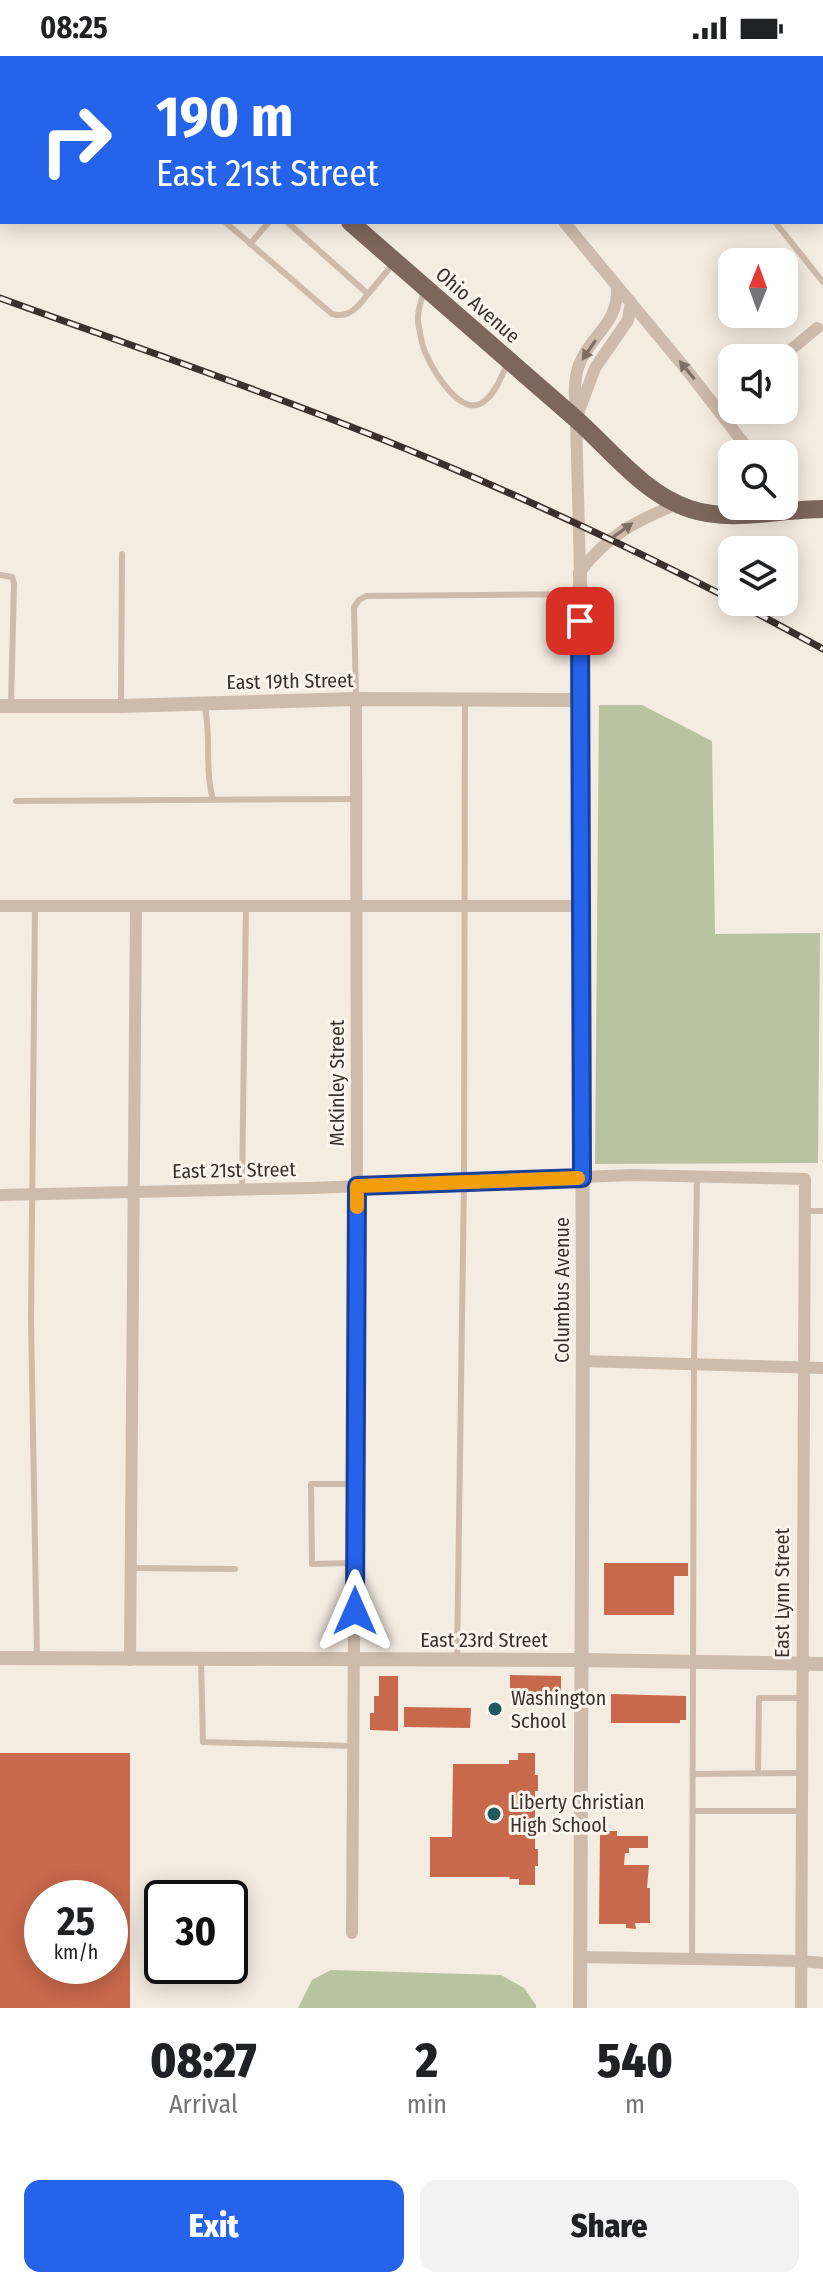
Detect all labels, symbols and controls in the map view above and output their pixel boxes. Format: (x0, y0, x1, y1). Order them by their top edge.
text: 08:25 (40, 10, 108, 46)
text: 190 m (156, 84, 294, 151)
icon: right (24, 88, 128, 192)
text: East 21st Street (156, 152, 379, 196)
north arrow (718, 248, 798, 328)
map controls (718, 248, 798, 616)
street label: Ohio Avenue (431, 262, 525, 348)
one-way arrow (582, 339, 597, 361)
button: sound (718, 344, 798, 424)
one-way arrow (679, 361, 696, 381)
button: search (718, 440, 798, 520)
one-way arrow (612, 522, 634, 538)
button: layers (718, 536, 798, 616)
pin (546, 587, 614, 655)
icon: arrive (558, 599, 602, 643)
street label: East 19th Street (226, 668, 354, 694)
street label: McKinley Street (325, 1019, 349, 1146)
street label: East 21st Street (172, 1157, 297, 1183)
street label: Columbus Avenue (550, 1217, 574, 1363)
street label: East Lynn Street (770, 1528, 794, 1658)
position arrow (313, 1569, 397, 1653)
street label: East 23rd Street (420, 1628, 548, 1652)
place label: Washington School (511, 1686, 606, 1733)
marker: Washington School (486, 1700, 504, 1718)
place label: Liberty Christian High School (510, 1790, 644, 1837)
marker: Liberty Christian High School (485, 1805, 503, 1823)
speed limit sign: 30 (144, 1880, 248, 1984)
text: 25 (57, 1898, 95, 1946)
text: km/h (54, 1940, 98, 1964)
text: 08:27 (150, 2032, 257, 2090)
text: 2 (416, 2032, 438, 2090)
text: 540 (597, 2032, 673, 2090)
text: Arrival (169, 2089, 238, 2120)
text: min (407, 2089, 447, 2120)
text: m (625, 2089, 645, 2120)
button: Exit (24, 2180, 404, 2272)
button: Share (420, 2180, 799, 2272)

